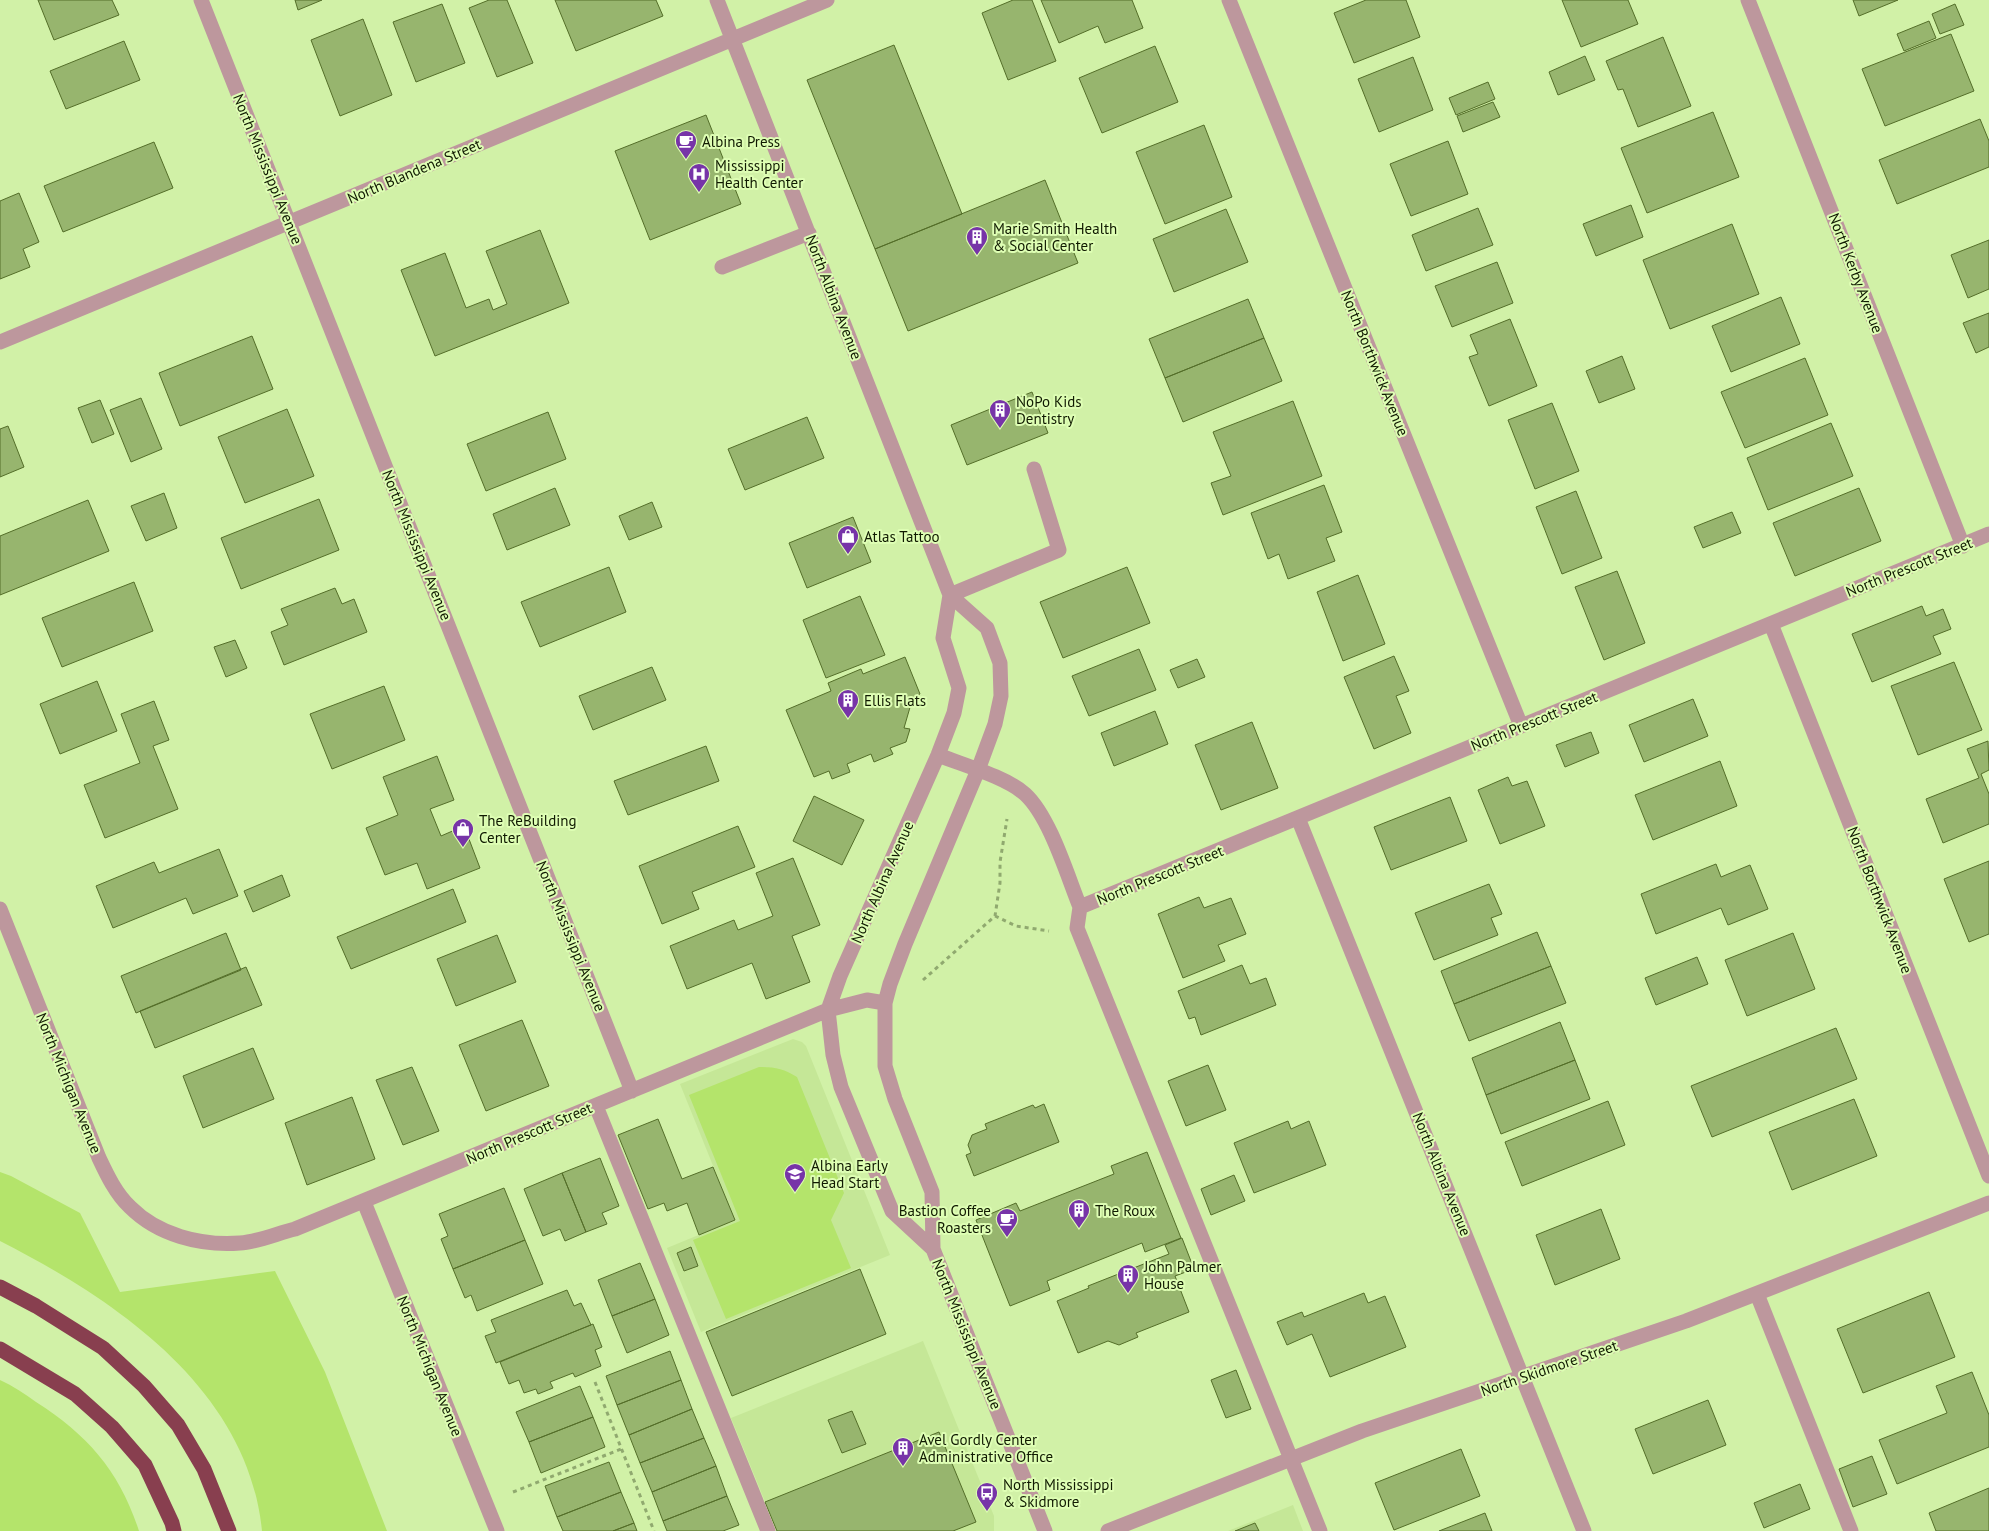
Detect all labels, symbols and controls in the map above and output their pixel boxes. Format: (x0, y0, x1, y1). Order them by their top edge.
street label: North Mississippi Avenue (229, 91, 307, 247)
cafe icon: Albina Press (674, 129, 698, 160)
place label: Albina Press (702, 132, 780, 151)
street label: North Blandena Street (344, 134, 484, 208)
place label: Mississippi Health Center (715, 156, 803, 192)
hospital icon: Mississippi Health Center (687, 162, 711, 193)
street label: North Kerby Avenue (1824, 210, 1888, 336)
place label: Marie Smith Health & Social Center (993, 219, 1117, 255)
building icon: Marie Smith Health & Social Center (965, 225, 989, 256)
street label: North Albina Avenue (802, 232, 866, 362)
street label: North Borthwick Avenue (1337, 287, 1413, 439)
place label: NoPo Kids Dentistry (1016, 392, 1082, 428)
building icon: NoPo Kids Dentistry (988, 398, 1012, 429)
street label: North Mississippi Avenue (378, 467, 456, 623)
shop icon: Atlas Tattoo (836, 524, 860, 555)
place label: Atlas Tattoo (864, 527, 940, 546)
street label: North Prescott Street (1843, 533, 1975, 601)
street label: North Prescott Street (1468, 687, 1600, 755)
building icon: Ellis Flats (836, 688, 860, 719)
place label: Ellis Flats (864, 691, 926, 710)
place label: The ReBuilding Center (479, 811, 577, 847)
shop icon: The ReBuilding Center (451, 817, 475, 848)
street label: North Albina Avenue (847, 818, 917, 946)
street label: North Borthwick Avenue (1843, 824, 1917, 976)
street label: North Prescott Street (1094, 841, 1226, 909)
street label: North Mississippi Avenue (532, 858, 610, 1014)
street label: North Michigan Avenue (32, 1010, 106, 1156)
street label: North Prescott Street (463, 1098, 595, 1168)
street label: North Albina Avenue (1409, 1109, 1475, 1239)
place label: Albina Early Head Start (811, 1156, 888, 1192)
school or university icon: Albina Early Head Start (783, 1162, 807, 1193)
building icon: The Roux (1067, 1198, 1091, 1229)
place label: Bastion Coffee Roasters (899, 1201, 991, 1237)
place label: The Roux (1095, 1201, 1155, 1220)
cafe icon: Bastion Coffee Roasters (995, 1207, 1019, 1238)
street label: North Mississippi Avenue (928, 1256, 1006, 1412)
place label: John Palmer House (1143, 1257, 1221, 1293)
building icon: John Palmer House (1116, 1263, 1140, 1294)
street label: North Michigan Avenue (393, 1293, 467, 1439)
street label: North Skidmore Street (1478, 1336, 1620, 1400)
place label: Avel Gordly Center Administrative Office (919, 1430, 1053, 1466)
building icon: Avel Gordly Center Administrative Office (891, 1436, 915, 1467)
place label: North Mississippi & Skidmore (1003, 1475, 1113, 1511)
bus stop icon: North Mississippi & Skidmore (975, 1481, 999, 1512)

